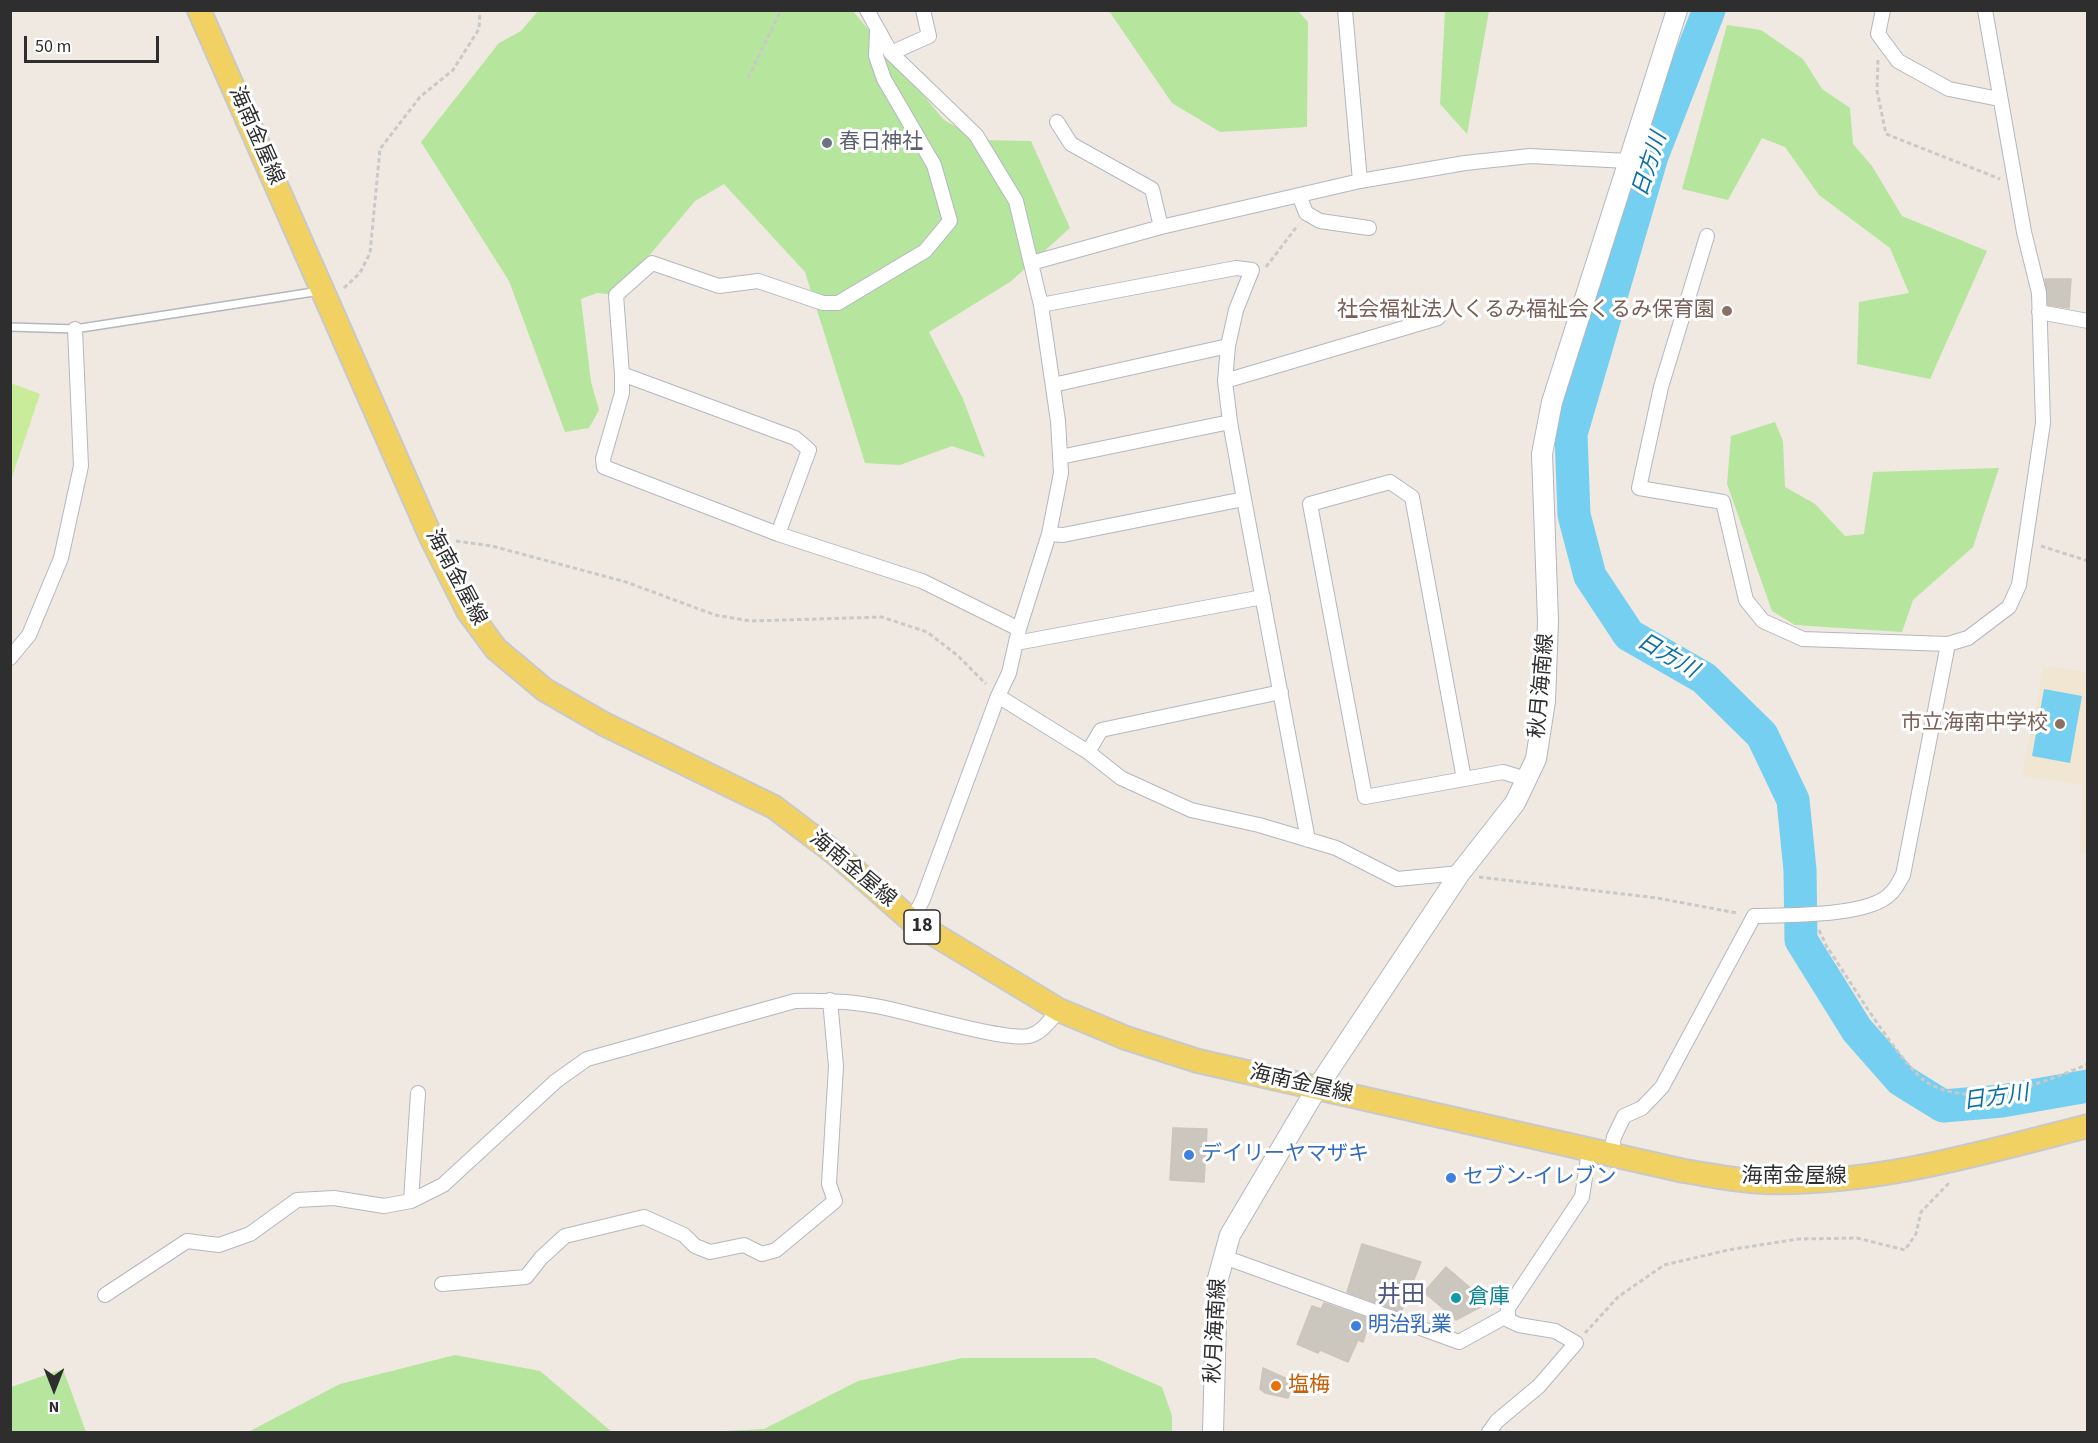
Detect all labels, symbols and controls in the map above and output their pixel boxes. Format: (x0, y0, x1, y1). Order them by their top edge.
scale bar (27, 24, 162, 62)
text: 50 m (35, 34, 71, 59)
street label: 海南金屋線 (222, 83, 288, 189)
place label: 春日神社 (839, 130, 923, 156)
water label: 日方川 (1628, 130, 1674, 200)
marker: 春日神社 (820, 136, 834, 150)
place label: 社会福祉法人くるみ福祉会くるみ保育園 (1337, 298, 1715, 324)
marker: 社会福祉法人くるみ福祉会くるみ保育園 (1720, 304, 1734, 318)
street label: 海南金屋線 (419, 526, 491, 630)
water label: 日方川 (1632, 629, 1702, 685)
street label: 秋月海南線 (1526, 633, 1560, 739)
place label: 市立海南中学校 (1901, 711, 2048, 737)
marker: 市立海南中学校 (2053, 717, 2067, 731)
street label: 海南金屋線 (804, 827, 900, 913)
road number: 18 (904, 910, 940, 944)
street label: 海南金屋線 (1247, 1061, 1355, 1109)
water label: 日方川 (1961, 1081, 2031, 1117)
place label: デイリーヤマザキ (1201, 1142, 1369, 1168)
marker: デイリーヤマザキ (1182, 1148, 1196, 1162)
street label: 海南金屋線 (1742, 1164, 1846, 1190)
place label: セブン-イレブン (1463, 1165, 1617, 1191)
marker: セブン-イレブン (1444, 1171, 1458, 1185)
street label: 秋月海南線 (1202, 1278, 1232, 1384)
district label: 井田 (1377, 1283, 1425, 1311)
place label: 倉庫 (1468, 1285, 1510, 1311)
marker: 倉庫 (1449, 1291, 1463, 1305)
place label: 明治乳業 (1368, 1313, 1452, 1339)
marker: 明治乳業 (1349, 1319, 1363, 1333)
north arrow (24, 1359, 84, 1419)
place label: 塩梅 (1288, 1373, 1330, 1399)
marker: 塩梅 (1269, 1379, 1283, 1393)
text: N (49, 1396, 59, 1418)

